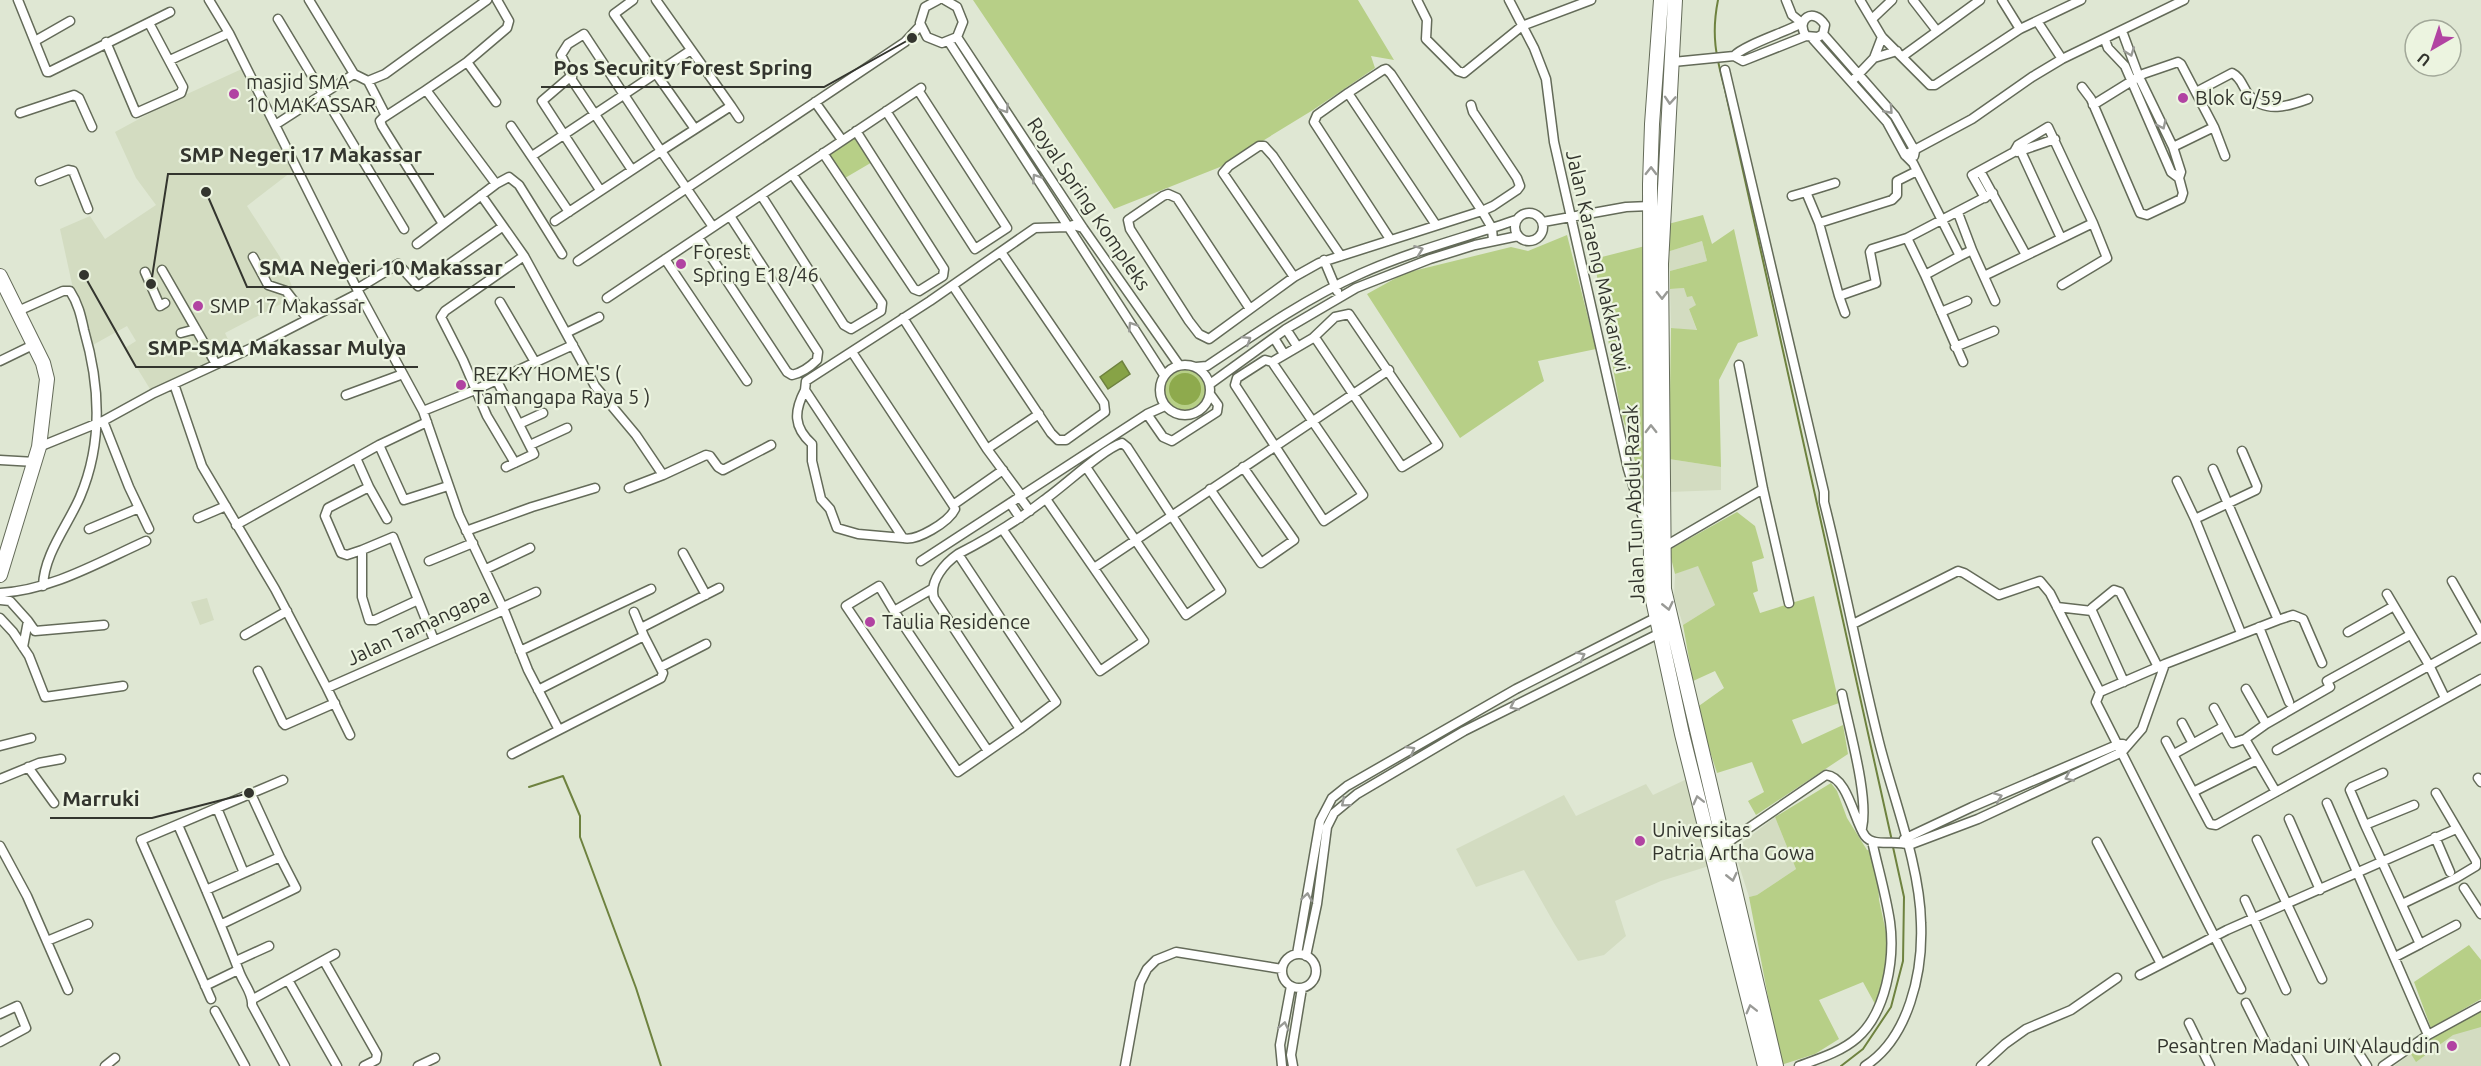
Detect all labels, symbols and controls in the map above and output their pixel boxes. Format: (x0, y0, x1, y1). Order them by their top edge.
north arrow (2403, 18, 2463, 78)
one-way arrow (2123, 46, 2136, 57)
callout: Pos Security Forest Spring (541, 48, 824, 87)
text: U (2414, 49, 2434, 70)
text: Pos Security Forest Spring (553, 55, 813, 79)
place label: masjid SMA 10 MAKASSAR (246, 70, 376, 116)
place label: Blok G/59 (2195, 86, 2283, 109)
marker: masjid SMA 10 MAKASSAR (227, 87, 241, 101)
marker: Blok G/59 (2176, 91, 2190, 105)
one-way arrow (1664, 96, 1677, 105)
one-way arrow (998, 103, 1010, 113)
one-way arrow (1882, 103, 1893, 113)
street label: Royal Spring Kompleks (1023, 113, 1156, 295)
one-way arrow (2155, 118, 2167, 129)
callout: SMP Negeri 17 Makassar (168, 135, 434, 174)
text: SMP Negeri 17 Makassar (180, 142, 422, 166)
street label: Jalan Karaeng Makkarawi (1562, 148, 1635, 374)
one-way arrow (1644, 167, 1657, 176)
one-way arrow (1032, 174, 1043, 185)
place label: Forest Spring E18/46 (693, 240, 819, 286)
one-way arrow (1413, 245, 1424, 257)
callout: SMA Negeri 10 Makassar (247, 248, 515, 287)
text: SMA Negeri 10 Makassar (259, 255, 503, 279)
marker: Forest Spring E18/46 (674, 257, 688, 271)
one-way arrow (1655, 291, 1668, 300)
place label: SMP 17 Makassar (210, 294, 365, 317)
marker: SMP 17 Makassar (191, 299, 205, 313)
one-way arrow (1128, 322, 1140, 332)
callout: SMP-SMA Makassar Mulya (136, 328, 418, 367)
text: SMP-SMA Makassar Mulya (148, 335, 406, 359)
one-way arrow (1241, 335, 1251, 347)
place label: REZKY HOME'S ( Tamangapa Raya 5 ) (473, 362, 650, 408)
marker: REZKY HOME'S ( Tamangapa Raya 5 ) (454, 378, 468, 392)
street label: Jalan Tun Abdul Razak (1619, 404, 1648, 604)
one-way arrow (1645, 425, 1657, 434)
street label: Jalan Tamangapa (343, 583, 493, 670)
one-way arrow (1661, 601, 1674, 611)
place label: Taulia Residence (882, 610, 1030, 633)
marker: Taulia Residence (863, 615, 877, 629)
one-way arrow (1575, 651, 1586, 663)
one-way arrow (1509, 698, 1520, 710)
one-way arrow (1405, 746, 1415, 758)
one-way arrow (2065, 770, 2076, 782)
callout: Marruki (50, 779, 152, 818)
text: Marruki (62, 786, 140, 810)
one-way arrow (1992, 791, 2003, 804)
one-way arrow (1693, 795, 1706, 805)
one-way arrow (1341, 796, 1352, 807)
place label: Universitas Patria Artha Gowa (1652, 818, 1815, 864)
marker: Universitas Patria Artha Gowa (1633, 834, 1647, 848)
one-way arrow (1725, 872, 1738, 882)
one-way arrow (1300, 892, 1313, 902)
one-way arrow (1745, 1004, 1758, 1014)
one-way arrow (1277, 1022, 1290, 1032)
place label: Pesantren Madani UIN Alauddin (2157, 1034, 2440, 1057)
marker: Pesantren Madani UIN Alauddin (2445, 1039, 2459, 1053)

